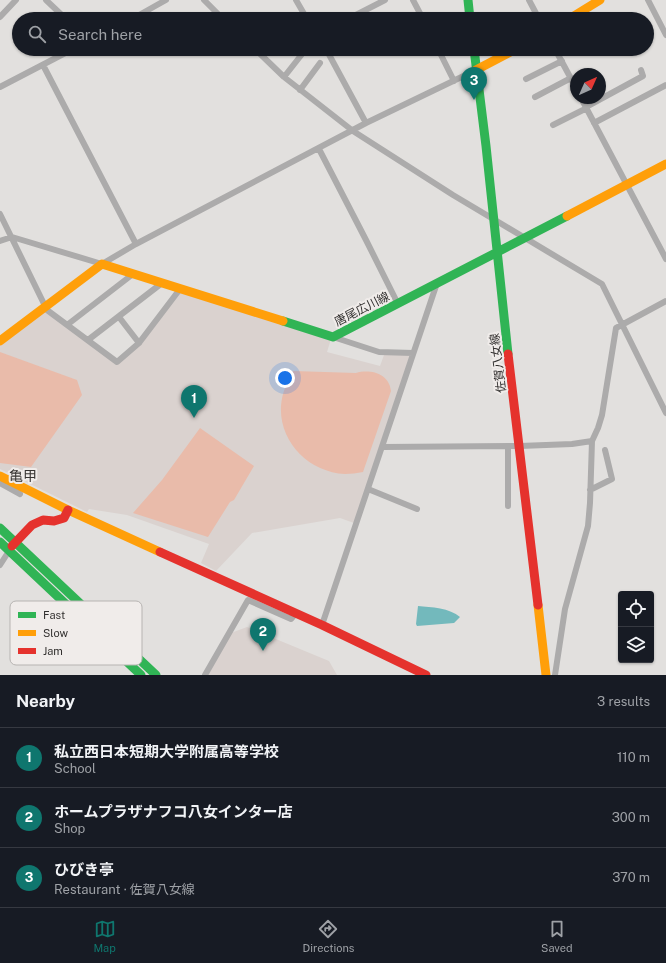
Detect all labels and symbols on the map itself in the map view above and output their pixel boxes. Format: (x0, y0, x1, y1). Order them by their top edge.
pin: 3 (461, 67, 487, 100)
north arrow (570, 68, 606, 104)
street label: 唐尾広川線 (332, 289, 392, 329)
street label: 佐賀八女線 (487, 332, 509, 394)
your location (275, 368, 295, 388)
pin: 1 (181, 385, 207, 418)
district label: 亀甲 (9, 468, 37, 484)
legend (10, 601, 142, 665)
text: Fast (43, 609, 65, 621)
pin: 2 (250, 618, 276, 651)
text: Slow (43, 627, 69, 639)
text: Jam (43, 645, 63, 657)

